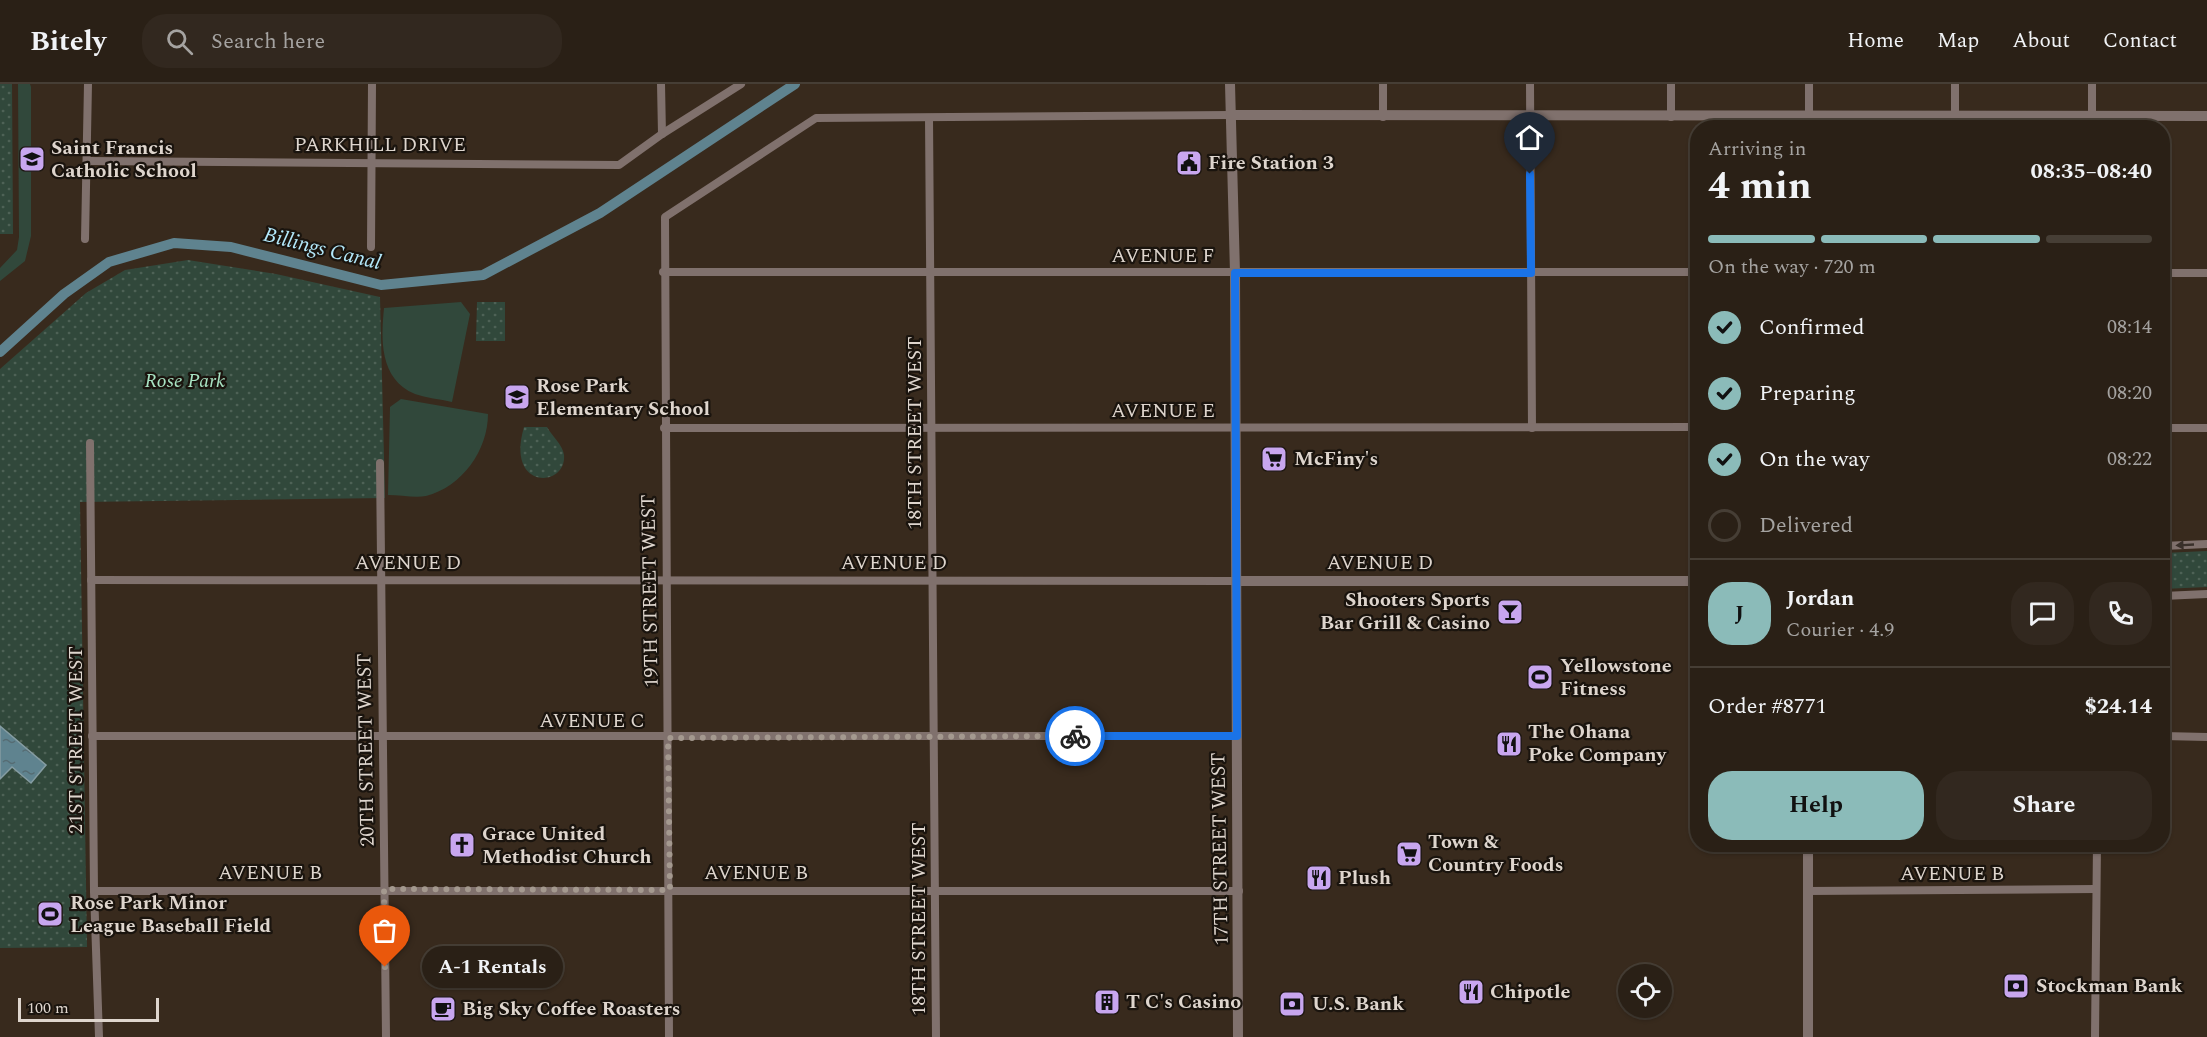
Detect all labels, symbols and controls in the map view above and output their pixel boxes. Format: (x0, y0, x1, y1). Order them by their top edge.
search box (142, 14, 562, 68)
text: Bitely (30, 20, 106, 63)
icon: search (163, 25, 196, 58)
text: Search here (211, 25, 325, 58)
text: Home (1847, 25, 1904, 57)
text: Map (1937, 25, 1979, 57)
text: About (2012, 25, 2070, 57)
text: Contact (2103, 25, 2177, 57)
pin (1504, 112, 1555, 174)
icon: home (1513, 121, 1546, 154)
street label: PARKHILL DRIVE (294, 130, 466, 160)
place label: Saint Francis Catholic School (51, 133, 197, 186)
text: Arriving in (1708, 134, 1806, 164)
school or university icon: Saint Francis Catholic School (17, 144, 47, 174)
public building icon: Fire Station 3 (1174, 148, 1204, 178)
place label: Fire Station 3 (1208, 148, 1334, 178)
text: 08:35–08:40 (2030, 155, 2152, 188)
text: 4 min (1708, 157, 1812, 216)
water label: Billings Canal (260, 219, 385, 279)
street label: AVENUE F (1111, 241, 1215, 271)
text: On the way · 720 m (1708, 252, 1876, 282)
icon: check (1708, 311, 1741, 344)
text: Confirmed (1759, 311, 1865, 344)
text: 08:14 (2107, 312, 2152, 342)
street label: 18TH STREET WEST (900, 336, 930, 530)
park label: Rose Park (145, 366, 226, 396)
place label: Rose Park Elementary School (536, 371, 710, 424)
icon: check (1708, 377, 1741, 410)
text: Preparing (1759, 377, 1856, 410)
text: 08:20 (2107, 378, 2152, 408)
school or university icon: Rose Park Elementary School (502, 382, 532, 412)
street label: AVENUE E (1111, 396, 1215, 426)
icon: check (1708, 443, 1741, 476)
text: On the way (1759, 443, 1870, 476)
supermarket icon: McFiny's (1259, 444, 1289, 474)
place label: McFiny's (1294, 444, 1378, 474)
text: 08:22 (2107, 444, 2152, 474)
street label: 19TH STREET WEST (633, 494, 667, 688)
text: Delivered (1759, 509, 1853, 542)
one-way arrow (2175, 541, 2194, 550)
street label: AVENUE D (355, 548, 461, 578)
street label: AVENUE D (841, 548, 947, 578)
street label: AVENUE D (1327, 548, 1433, 578)
text: Jordan (1786, 582, 1854, 615)
button: chat (2011, 582, 2074, 645)
button: phone (2089, 582, 2152, 645)
place label: Shooters Sports Bar Grill & Casino (1320, 585, 1490, 638)
bar icon: Shooters Sports Bar Grill & Casino (1495, 597, 1525, 627)
text: J (1735, 597, 1744, 630)
text: Courier · 4.9 (1786, 615, 1894, 645)
street label: 21ST STREET WEST (61, 646, 91, 834)
place label: Yellowstone Fitness (1560, 651, 1672, 704)
street label: 20TH STREET WEST (349, 653, 383, 847)
sports icon: Yellowstone Fitness (1525, 662, 1555, 692)
text: Order #8771 (1708, 690, 1827, 723)
text: $24.14 (2084, 690, 2152, 723)
street label: AVENUE C (539, 706, 645, 736)
courier (1045, 706, 1105, 766)
place label: The Ohana Poke Company (1528, 717, 1667, 770)
icon: bike (1059, 720, 1092, 753)
restaurant icon: The Ohana Poke Company (1494, 729, 1524, 759)
street label: 17TH STREET WEST (1203, 752, 1237, 946)
button: Help (1708, 771, 1924, 840)
button: Share (1936, 771, 2152, 840)
place label: Grace United Methodist Church (482, 819, 652, 872)
street label: 18TH STREET WEST (904, 822, 934, 1016)
place label: Town & Country Foods (1428, 827, 1563, 880)
church icon: Grace United Methodist Church (447, 830, 477, 860)
supermarket icon: Town & Country Foods (1394, 839, 1424, 869)
street label: AVENUE B (218, 858, 322, 888)
street label: AVENUE B (704, 858, 808, 888)
street label: AVENUE B (1900, 859, 2004, 889)
restaurant icon: Plush (1304, 863, 1334, 893)
place label: Plush (1338, 863, 1391, 893)
place label: Rose Park Minor League Baseball Field (70, 888, 272, 941)
sports icon: Rose Park Minor League Baseball Field (35, 899, 65, 929)
pin (359, 905, 410, 967)
icon: bag (368, 914, 401, 947)
callout: A-1 Rentals (421, 946, 562, 988)
text: A-1 Rentals (438, 952, 547, 982)
map controls (1618, 964, 1672, 1018)
button: locate (1618, 964, 1672, 1018)
bank icon: Stockman Bank (2001, 971, 2031, 1001)
place label: Stockman Bank (2036, 971, 2183, 1001)
restaurant icon: Chipotle (1456, 977, 1486, 1007)
place label: Chipotle (1490, 977, 1570, 1007)
building icon: T C's Casino (1092, 987, 1122, 1017)
place label: T C's Casino (1126, 987, 1241, 1017)
bank icon: U.S. Bank (1277, 989, 1307, 1019)
place label: U.S. Bank (1312, 989, 1404, 1019)
cafe icon: Big Sky Coffee Roasters (428, 994, 458, 1024)
place label: Big Sky Coffee Roasters (462, 994, 681, 1024)
scale bar (18, 995, 159, 1022)
text: 100 m (27, 996, 69, 1020)

